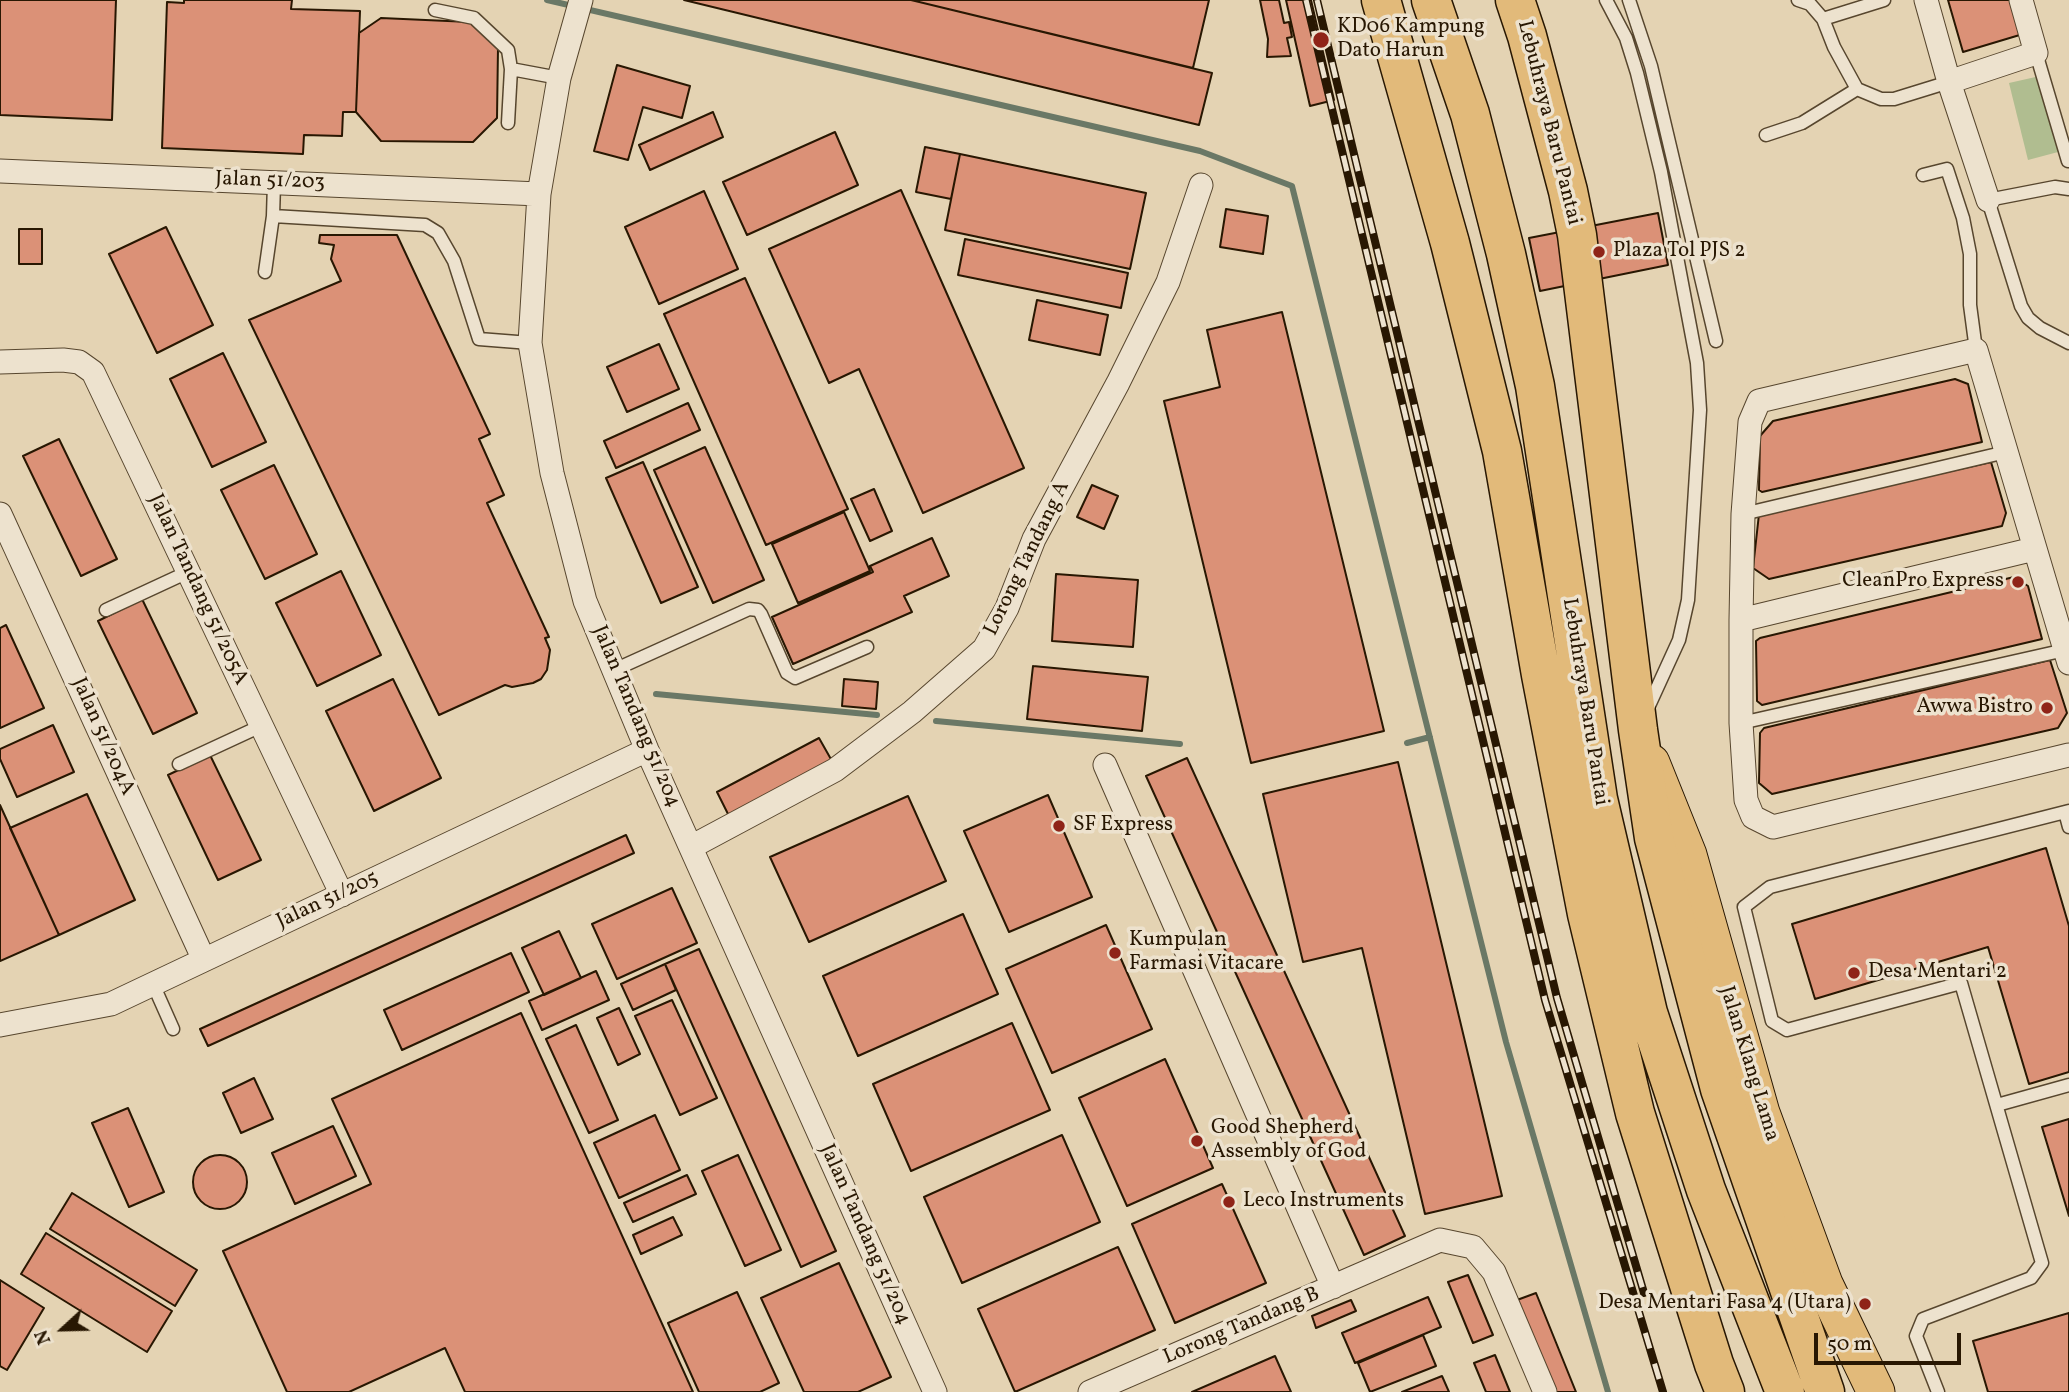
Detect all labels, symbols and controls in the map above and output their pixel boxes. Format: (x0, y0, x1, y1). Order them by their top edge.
place label: KD06 Kampung Dato Harun (1337, 15, 1485, 65)
street label: Lebuhraya Baru Pantai (1510, 18, 1586, 228)
marker: KD06 Kampung Dato Harun (1311, 30, 1331, 50)
street label: Jalan 51/203 (215, 167, 325, 197)
place label: Plaza Tol PJS 2 (1613, 239, 1746, 265)
marker: Plaza Tol PJS 2 (1591, 244, 1607, 260)
street label: Lorong Tandang A (980, 478, 1076, 640)
street label: Jalan Tandang 51/205A (142, 490, 252, 690)
place label: CleanPro Express (1842, 569, 2004, 595)
marker: CleanPro Express (2010, 574, 2026, 590)
street label: Lebuhraya Baru Pantai (1555, 596, 1613, 808)
street label: Jalan Tandang 51/204 (585, 622, 685, 812)
street label: Jalan 51/204A (65, 674, 139, 800)
place label: Awwa Bistro (1917, 695, 2033, 721)
marker: Awwa Bistro (2039, 700, 2055, 716)
place label: SF Express (1073, 813, 1173, 839)
marker: SF Express (1051, 818, 1067, 834)
street label: Jalan 51/205 (273, 866, 383, 936)
place label: Kumpulan Farmasi Vitacare (1129, 928, 1284, 978)
marker: Kumpulan Farmasi Vitacare (1107, 945, 1123, 961)
place label: Desa Mentari 2 (1868, 960, 2007, 986)
marker: Desa Mentari 2 (1846, 965, 1862, 981)
street label: Jalan Klang Lama (1712, 984, 1784, 1144)
place label: Good Shepherd Assembly of God (1211, 1116, 1366, 1166)
marker: Good Shepherd Assembly of God (1189, 1133, 1205, 1149)
street label: Jalan Tandang 51/204 (813, 1141, 915, 1329)
place label: Leco Instruments (1243, 1189, 1404, 1215)
marker: Leco Instruments (1221, 1194, 1237, 1210)
street label: Lorong Tandang B (1160, 1283, 1324, 1371)
place label: Desa Mentari Fasa 4 (Utara) (1598, 1291, 1851, 1317)
north arrow (28, 1294, 98, 1364)
marker: Desa Mentari Fasa 4 (Utara) (1857, 1296, 1873, 1312)
scale bar (1817, 1318, 1964, 1362)
text: N (29, 1326, 58, 1348)
text: 50 m (1827, 1330, 1872, 1359)

